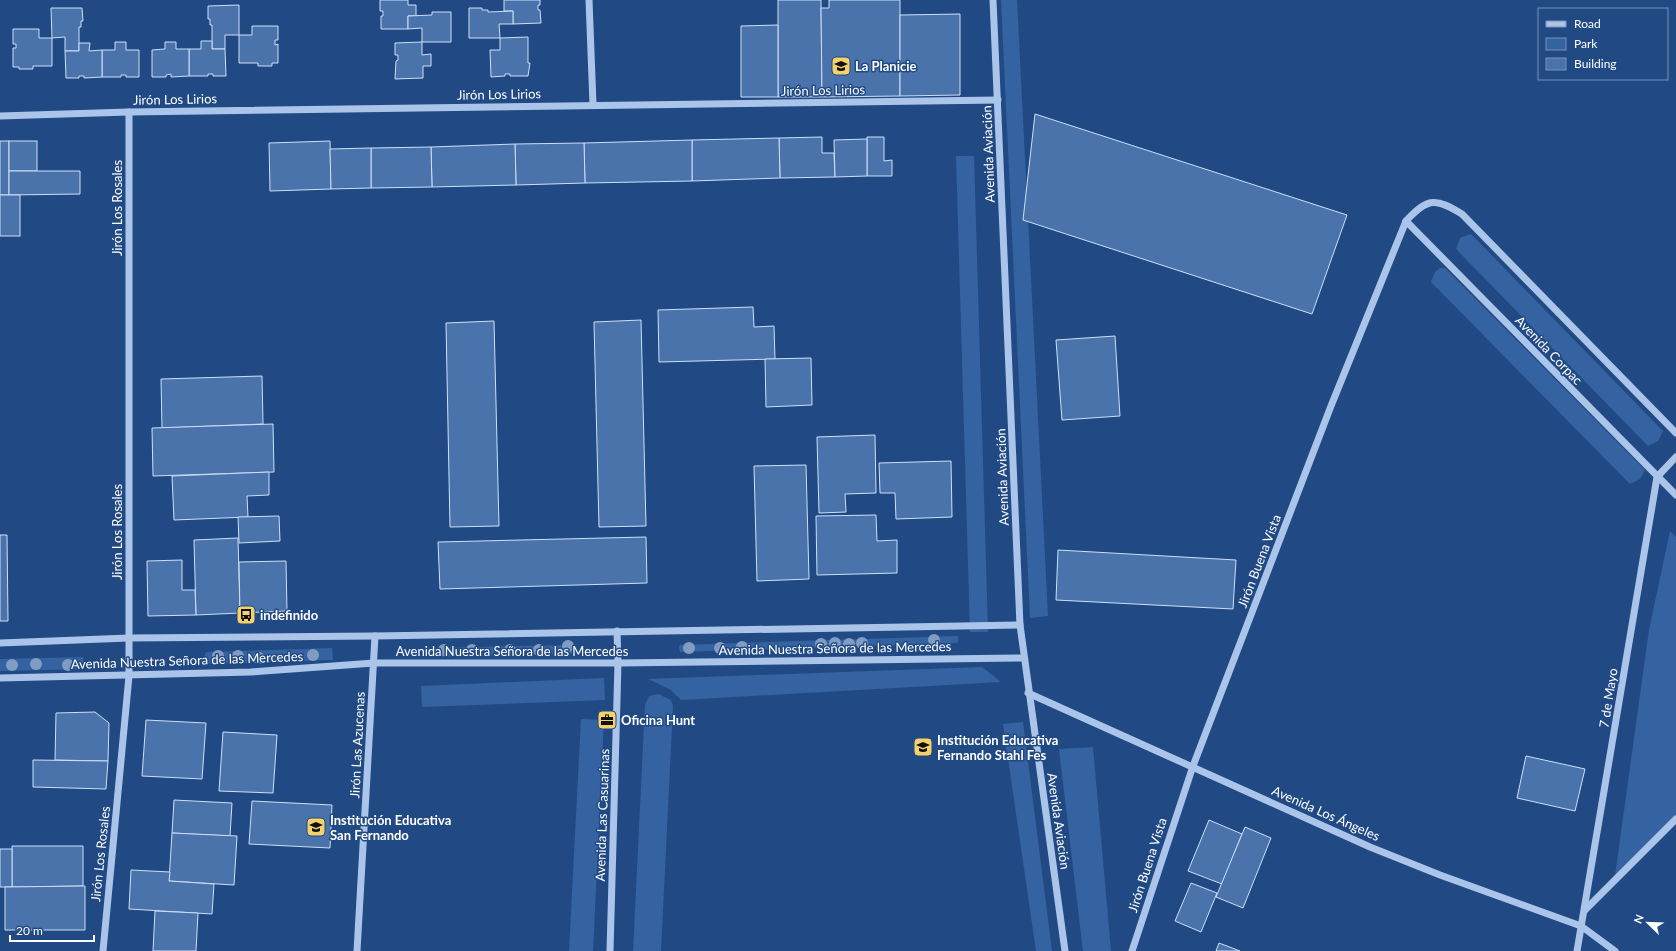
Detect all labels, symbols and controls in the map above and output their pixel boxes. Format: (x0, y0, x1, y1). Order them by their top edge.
legend (1538, 8, 1668, 80)
text: Road (1574, 16, 1601, 31)
text: Park (1574, 36, 1598, 51)
school or university icon: La Planicie (830, 55, 852, 77)
text: Building (1574, 56, 1617, 71)
place label: La Planicie (855, 58, 917, 74)
street label: Jirón Los Lirios (781, 81, 866, 99)
street label: Jirón Los Lirios (457, 85, 542, 103)
street label: Jirón Los Lirios (133, 90, 218, 108)
street label: Avenida Aviación (978, 105, 998, 203)
street label: Jirón Los Rosales (109, 160, 125, 256)
street label: Avenida Corpac (1512, 312, 1586, 388)
street label: Avenida Aviación (992, 428, 1012, 526)
street label: Jirón Los Rosales (109, 484, 125, 580)
street label: Jirón Buena Vista (1234, 512, 1284, 610)
bus stop icon: indefinido (235, 604, 257, 626)
place label: indefinido (260, 607, 319, 623)
street label: Avenida Nuestra Señora de las Mercedes (719, 638, 952, 658)
street label: Avenida Nuestra Señora de las Mercedes (396, 643, 629, 659)
street label: Avenida Nuestra Señora de las Mercedes (71, 648, 304, 672)
street label: 7 de Mayo (1595, 667, 1621, 729)
street label: Jirón Las Azucenas (346, 691, 368, 799)
office icon: Oficina Hunt (596, 709, 618, 731)
place label: Oficina Hunt (621, 712, 695, 728)
place label: Institución Educativa Fernando Stahl Fes (937, 732, 1058, 763)
school or university icon: Institución Educativa Fernando Stahl Fes (912, 736, 934, 758)
street label: Avenida Las Casuarinas (592, 748, 612, 882)
street label: Avenida Aviación (1044, 772, 1074, 870)
street label: Avenida Los Ángeles (1270, 782, 1383, 844)
street label: Jirón Los Rosales (87, 805, 113, 903)
place label: Institución Educativa San Fernando (330, 812, 451, 843)
school or university icon: Institución Educativa San Fernando (305, 816, 327, 838)
street label: Jirón Buena Vista (1124, 816, 1170, 914)
north arrow (1628, 903, 1668, 943)
text: N (1631, 912, 1646, 925)
scale bar (10, 917, 94, 943)
text: 20 m (16, 923, 43, 938)

